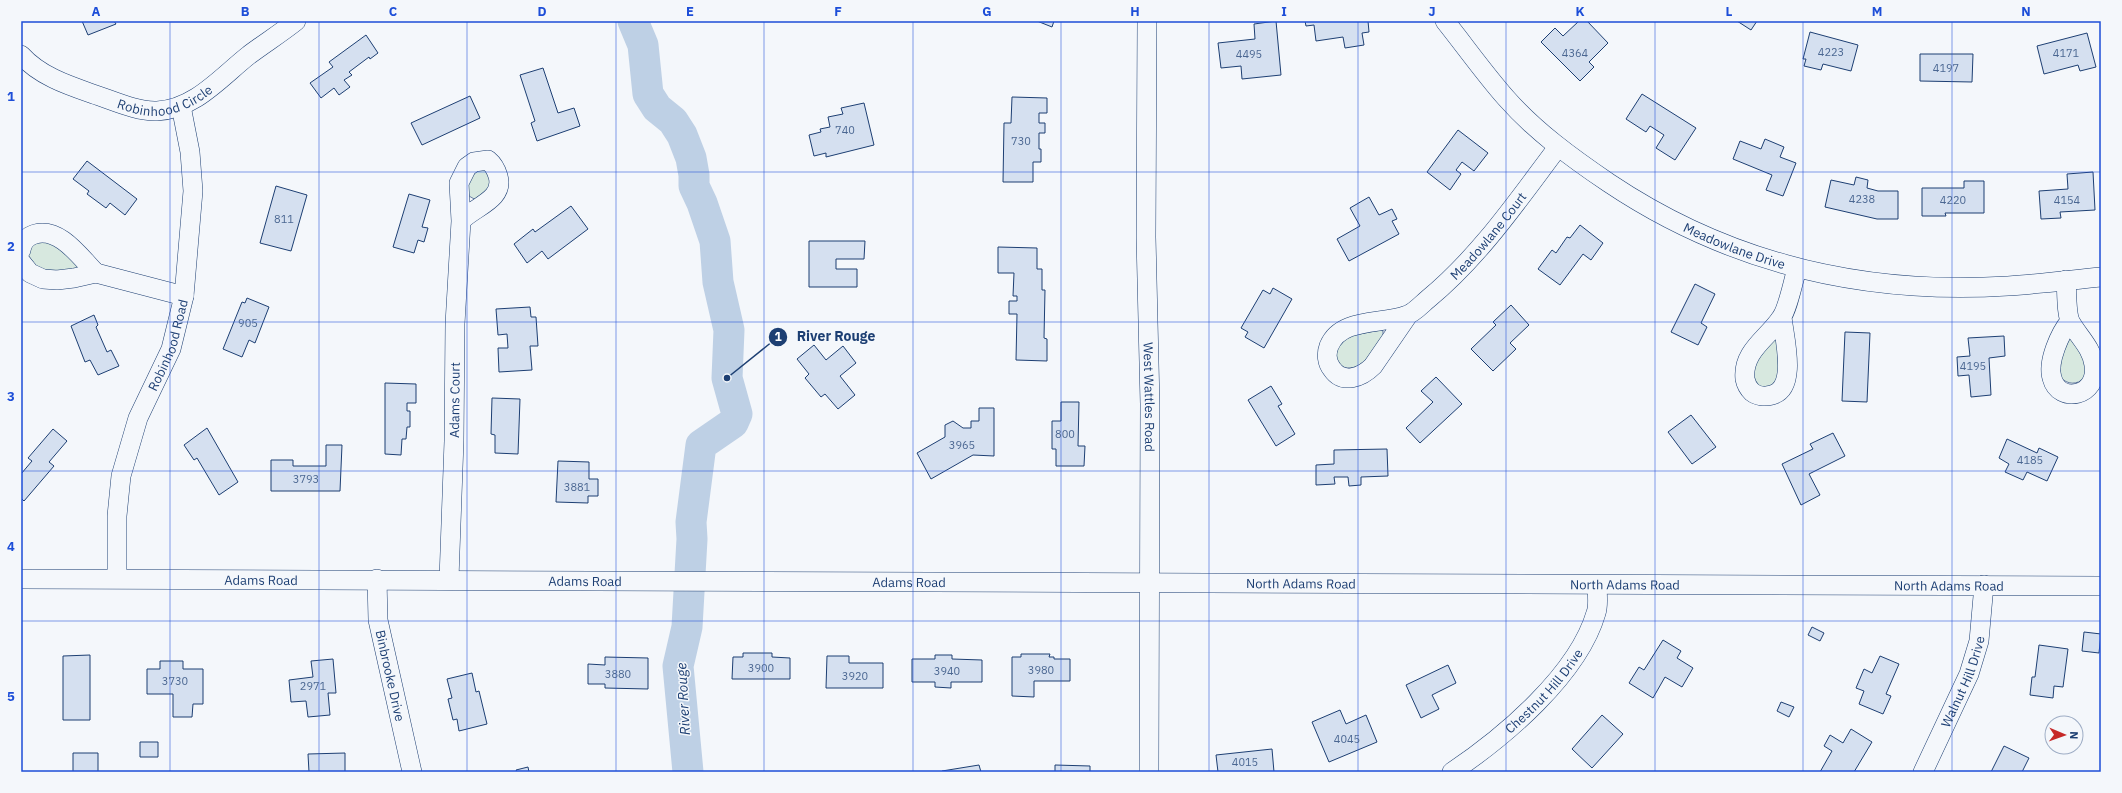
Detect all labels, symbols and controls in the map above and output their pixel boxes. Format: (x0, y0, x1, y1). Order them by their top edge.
text: A (92, 3, 101, 20)
text: B (241, 3, 250, 20)
text: C (389, 3, 398, 20)
text: D (537, 3, 547, 20)
text: E (686, 3, 694, 20)
text: F (834, 3, 842, 20)
text: G (982, 3, 992, 20)
text: H (1130, 3, 1140, 20)
text: I (1281, 3, 1287, 20)
text: J (1428, 3, 1436, 20)
text: K (1575, 3, 1585, 20)
text: L (1726, 3, 1733, 20)
text: M (1872, 3, 1882, 20)
text: N (2021, 3, 2031, 20)
house number: 4223 (1818, 45, 1844, 59)
house number: 4364 (1562, 46, 1589, 60)
house number: 4171 (2053, 46, 2080, 60)
house number: 4495 (1236, 47, 1262, 61)
house number: 4197 (1933, 61, 1959, 75)
street label: Robinhood Circle (115, 81, 216, 120)
text: 1 (7, 88, 15, 105)
house number: 740 (835, 123, 855, 137)
house number: 730 (1011, 134, 1031, 148)
street label: Meadowlane Court (1446, 189, 1530, 283)
house number: 4238 (1849, 192, 1875, 206)
house number: 4220 (1940, 193, 1966, 207)
house number: 4154 (2054, 193, 2081, 207)
house number: 811 (274, 212, 294, 226)
street label: Meadowlane Drive (1681, 219, 1787, 273)
text: 2 (7, 238, 15, 255)
street label: Robinhood Road (144, 298, 191, 393)
house number: 905 (238, 316, 258, 330)
callout: River Rouge (768, 324, 883, 350)
text: River Rouge (797, 327, 875, 345)
text: 1 (774, 329, 782, 344)
street label: West Wattles Road (1140, 342, 1159, 452)
house number: 4195 (1960, 359, 1986, 373)
street label: Adams Court (446, 362, 463, 438)
text: 3 (7, 388, 15, 405)
house number: 800 (1055, 427, 1075, 441)
house number: 3965 (949, 438, 975, 452)
house number: 4185 (2017, 453, 2043, 467)
house number: 3793 (293, 472, 319, 486)
house number: 3881 (564, 480, 591, 494)
text: 4 (7, 538, 15, 555)
street label: Adams Road (224, 571, 298, 588)
street label: Adams Road (548, 572, 622, 590)
street label: Adams Road (872, 573, 946, 591)
street label: North Adams Road (1246, 575, 1356, 592)
street label: North Adams Road (1570, 576, 1680, 593)
street label: North Adams Road (1894, 577, 2004, 594)
street label: Binbrooke Drive (372, 628, 409, 723)
street label: Walnut Hill Drive (1937, 635, 1988, 730)
street label: Chestnut Hill Drive (1501, 645, 1586, 737)
house number: 3900 (748, 661, 774, 675)
water label: River Rouge (672, 662, 694, 736)
house number: 3980 (1028, 663, 1054, 677)
house number: 3940 (934, 664, 960, 678)
house number: 3880 (605, 667, 631, 681)
house number: 3920 (842, 669, 868, 683)
house number: 3730 (162, 674, 188, 688)
house number: 2971 (300, 679, 327, 693)
text: 5 (7, 688, 15, 705)
north arrow (2044, 715, 2084, 755)
text: N (2067, 731, 2081, 740)
house number: 4045 (1334, 732, 1360, 746)
house number: 4015 (1232, 755, 1258, 769)

